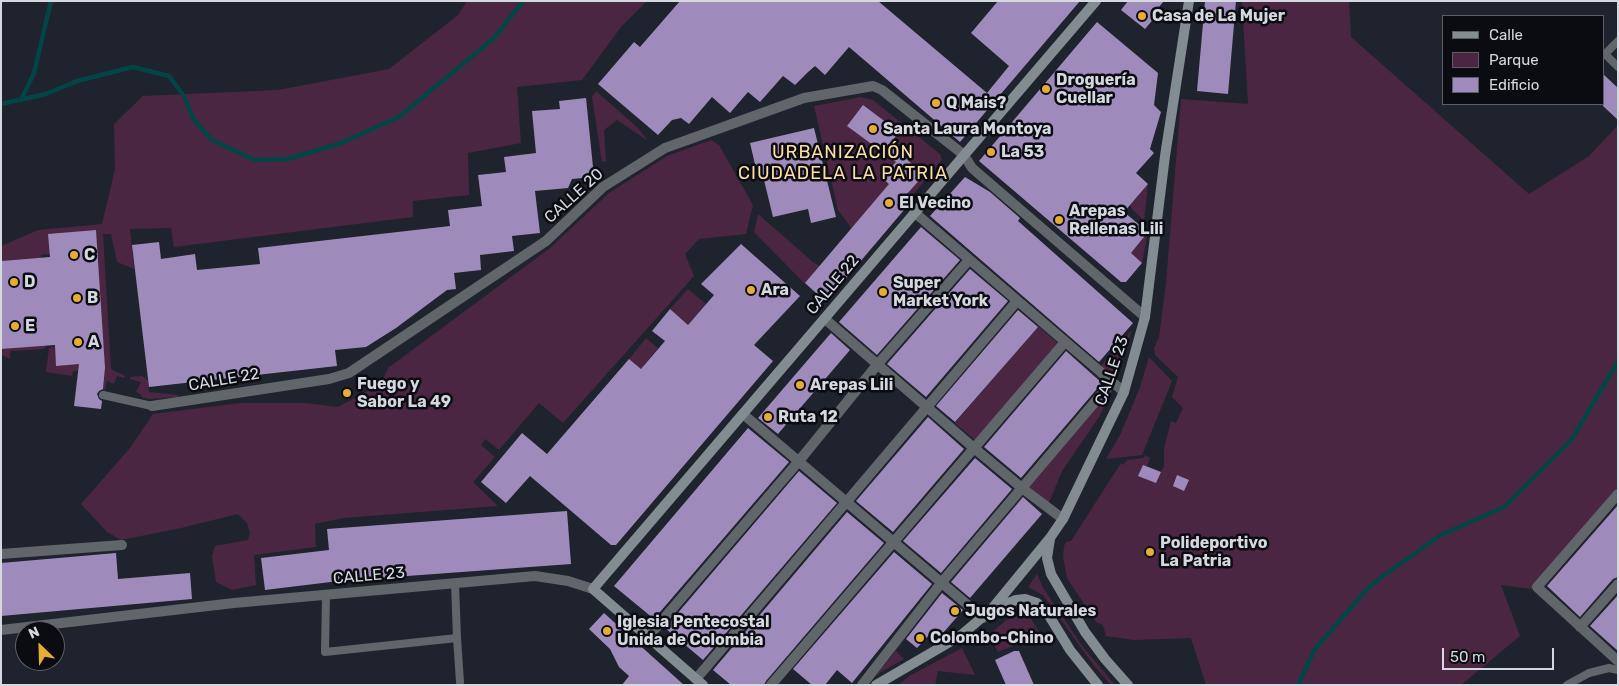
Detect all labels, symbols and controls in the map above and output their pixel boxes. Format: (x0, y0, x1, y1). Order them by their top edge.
place label: Casa de La Mujer (1152, 6, 1285, 26)
marker: Casa de La Mujer (1136, 10, 1148, 22)
legend (1442, 15, 1604, 105)
text: Calle (1489, 26, 1523, 44)
text: Parque (1489, 51, 1539, 69)
place label: Droguería Cuellar (1056, 70, 1136, 108)
text: Edificio (1489, 76, 1539, 94)
marker: Droguería Cuellar (1040, 83, 1052, 95)
place label: Q Mais? (946, 93, 1006, 113)
marker: Q Mais? (930, 97, 942, 109)
place label: Santa Laura Montoya (883, 119, 1052, 139)
marker: Santa Laura Montoya (867, 123, 879, 135)
district label: URBANIZACIÓN CIUDADELA LA PATRIA (736, 142, 950, 184)
place label: La 53 (1001, 142, 1044, 162)
marker: La 53 (985, 146, 997, 158)
street label: CALLE 20 (541, 165, 607, 227)
place label: El Vecino (899, 193, 971, 213)
marker: El Vecino (883, 197, 895, 209)
place label: Arepas Rellenas Lili (1069, 201, 1163, 239)
marker: Arepas Rellenas Lili (1053, 214, 1065, 226)
place label: C (84, 245, 95, 265)
marker: C (68, 249, 80, 261)
street label: CALLE 22 (803, 251, 863, 319)
place label: D (24, 272, 35, 292)
place label: Super Market York (893, 273, 988, 311)
marker: D (8, 276, 20, 288)
place label: Ara (761, 280, 789, 300)
marker: Ara (745, 284, 757, 296)
marker: Super Market York (877, 286, 889, 298)
place label: B (87, 288, 98, 308)
marker: B (71, 292, 83, 304)
place label: E (25, 316, 35, 336)
marker: E (9, 320, 21, 332)
place label: A (88, 332, 99, 352)
street label: CALLE 23 (1091, 334, 1133, 408)
marker: A (72, 336, 84, 348)
street label: CALLE 22 (187, 364, 261, 396)
place label: Fuego y Sabor La 49 (357, 374, 451, 412)
place label: Arepas Lili (810, 375, 893, 395)
marker: Arepas Lili (794, 379, 806, 391)
marker: Fuego y Sabor La 49 (341, 387, 353, 399)
place label: Ruta 12 (778, 407, 838, 427)
marker: Ruta 12 (762, 411, 774, 423)
place label: Polideportivo La Patria (1160, 533, 1267, 571)
marker: Polideportivo La Patria (1144, 546, 1156, 558)
street label: CALLE 23 (332, 563, 406, 589)
place label: Jugos Naturales (965, 601, 1096, 621)
marker: Jugos Naturales (949, 605, 961, 617)
place label: Iglesia Pentecostal Unida de Colombia (617, 612, 770, 650)
north arrow (15, 621, 65, 671)
text: N (26, 623, 42, 643)
marker: Iglesia Pentecostal Unida de Colombia (601, 625, 613, 637)
place label: Colombo-Chino (930, 628, 1054, 648)
marker: Colombo-Chino (914, 632, 926, 644)
scale bar (1444, 638, 1556, 670)
text: 50 m (1450, 648, 1485, 666)

